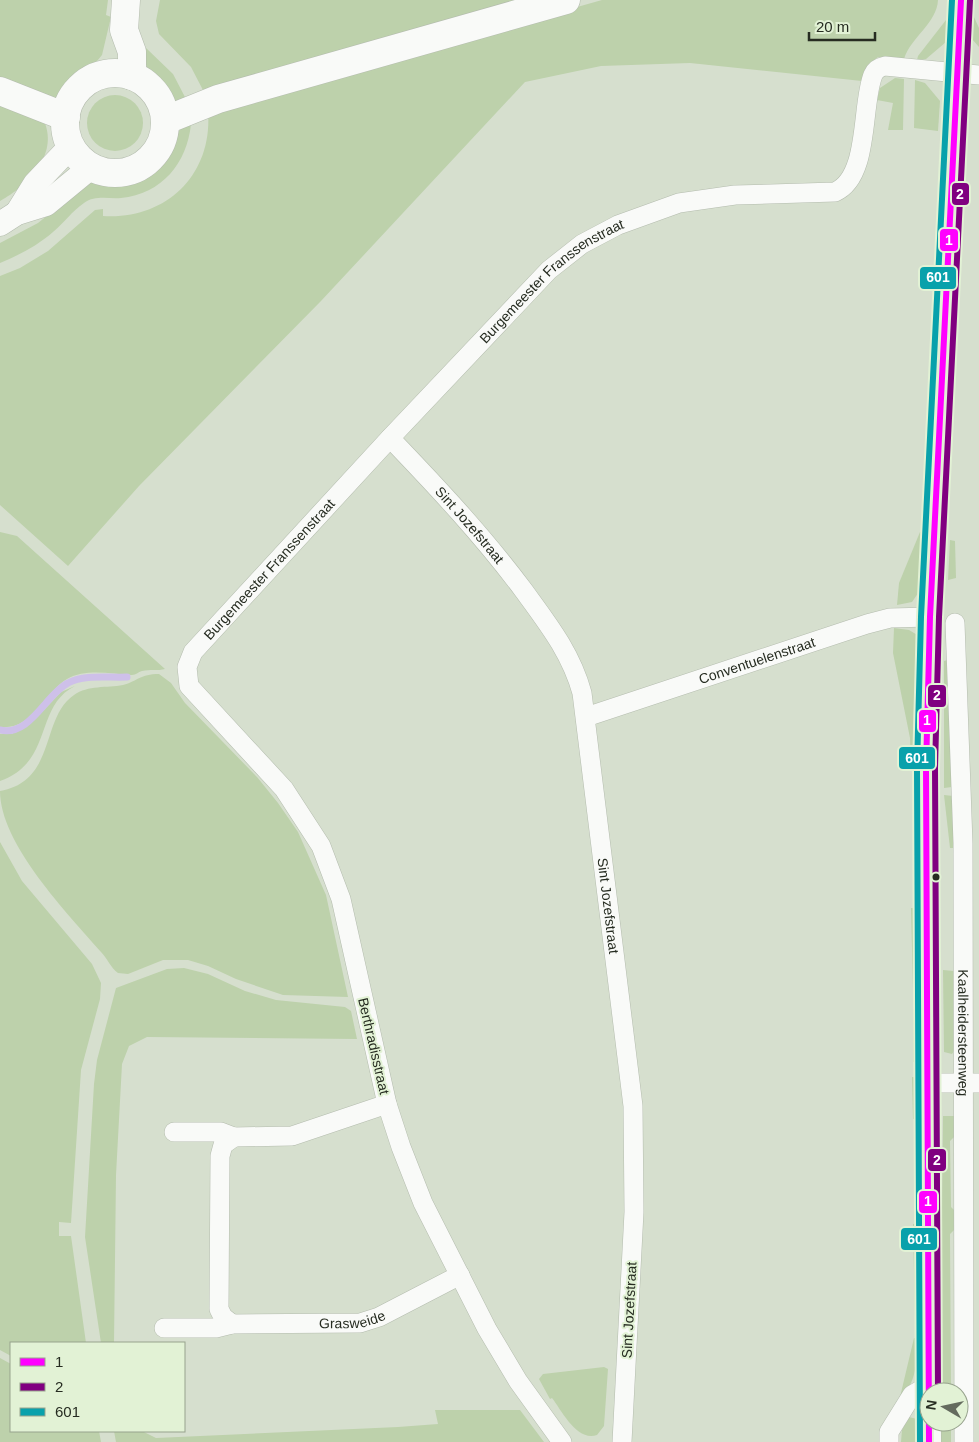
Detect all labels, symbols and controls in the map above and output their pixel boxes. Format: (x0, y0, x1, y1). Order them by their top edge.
scale bar (809, 10, 875, 42)
text: 20 m (816, 18, 849, 35)
line badge: 2 (951, 182, 970, 206)
text: 2 (956, 186, 964, 202)
street label: Burgemeester Franssenstraat (476, 216, 626, 346)
line badge: 1 (939, 228, 959, 252)
text: 1 (945, 232, 953, 248)
line badge: 601 (919, 266, 957, 290)
text: 601 (926, 269, 950, 285)
street label: Sint Jozefstraat (432, 483, 507, 567)
street label: Burgemeester Franssenstraat (200, 496, 338, 643)
street label: Conventuelenstraat (697, 634, 817, 687)
line badge: 2 (927, 684, 947, 708)
text: 2 (933, 687, 941, 703)
line badge: 1 (918, 709, 937, 733)
text: 1 (923, 712, 931, 728)
line badge: 601 (898, 746, 936, 770)
text: 601 (905, 750, 929, 766)
street label: Sint Jozefstraat (594, 857, 622, 955)
unlabelled marker (931, 872, 941, 882)
street label: Kaalheidersteenweg (955, 969, 971, 1096)
street label: Berthradisstraat (355, 996, 393, 1096)
line badge: 2 (927, 1148, 947, 1172)
text: 2 (933, 1152, 941, 1168)
line badge: 1 (918, 1190, 938, 1214)
text: 1 (924, 1193, 932, 1209)
line badge: 601 (900, 1227, 938, 1251)
text: 601 (907, 1231, 931, 1247)
street label: Sint Jozefstraat (618, 1261, 640, 1359)
street label: Grasweide (319, 1307, 388, 1331)
legend (10, 1342, 185, 1432)
text: 1 (55, 1353, 63, 1370)
text: 2 (55, 1378, 63, 1395)
north arrow (919, 1382, 969, 1432)
text: N (922, 1399, 940, 1411)
text: 601 (55, 1403, 80, 1420)

